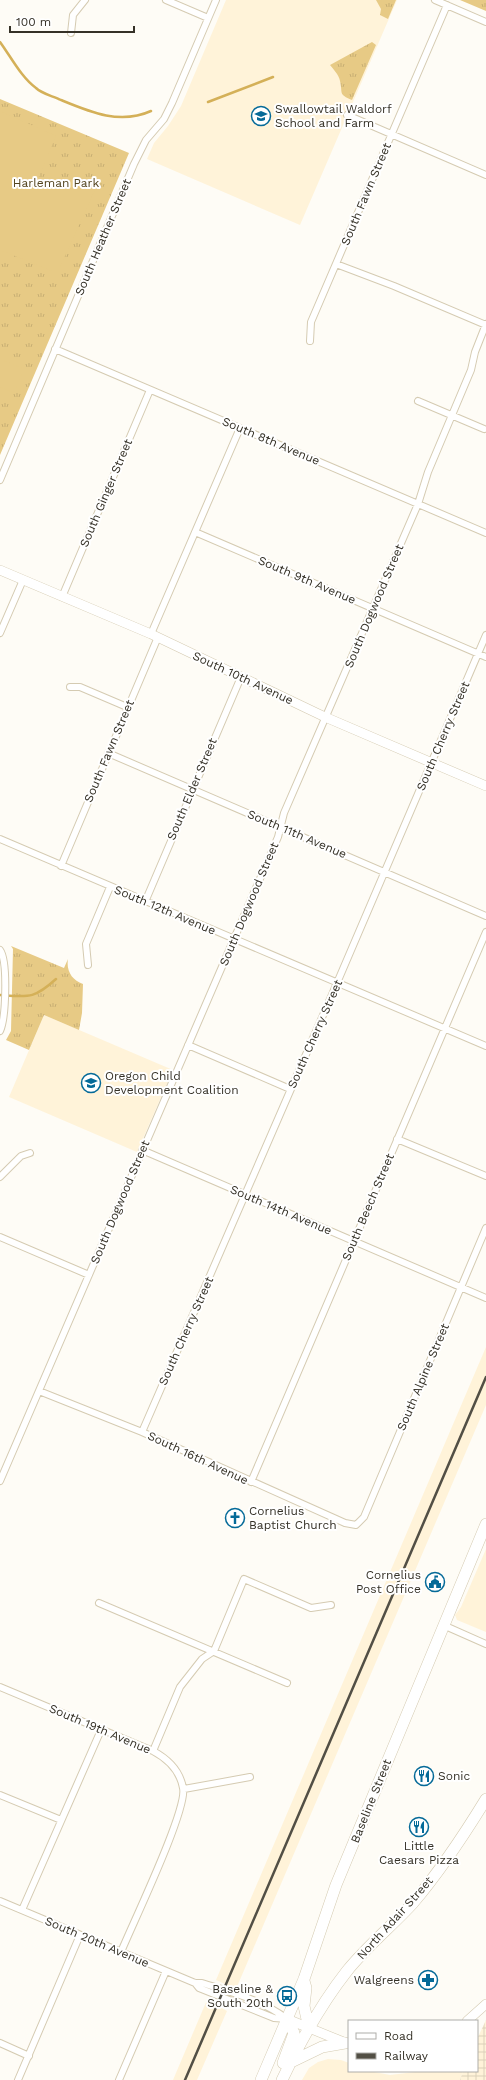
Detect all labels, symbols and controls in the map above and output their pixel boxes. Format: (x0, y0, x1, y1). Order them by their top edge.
scale bar (10, 8, 134, 34)
text: 100 m (16, 15, 51, 29)
place label: Swallowtail Waldorf School and Farm (275, 102, 392, 130)
school or university icon: Swallowtail Waldorf School and Farm (250, 105, 272, 127)
street label: South Fawn Street (338, 141, 394, 247)
park label: Harleman Park (13, 176, 99, 190)
street label: South Heather Street (72, 177, 134, 297)
street label: South 8th Avenue (220, 414, 322, 468)
street label: South Ginger Street (77, 437, 135, 549)
street label: South Dogwood Street (342, 542, 406, 670)
street label: South 9th Avenue (256, 553, 358, 607)
street label: South 10th Avenue (191, 649, 296, 707)
street label: South Cherry Street (414, 679, 472, 793)
street label: South Fawn Street (81, 698, 137, 804)
street label: South Elder Street (164, 736, 220, 842)
street label: South 11th Avenue (245, 807, 349, 861)
street label: South Dogwood Street (217, 840, 281, 968)
street label: South 12th Avenue (112, 882, 218, 938)
street label: South Cherry Street (285, 978, 345, 1090)
place label: Oregon Child Development Coalition (105, 1069, 239, 1097)
school or university icon: Oregon Child Development Coalition (80, 1072, 102, 1094)
street label: South Dogwood Street (88, 1138, 152, 1266)
street label: South Beech Street (339, 1151, 397, 1263)
street label: South 14th Avenue (228, 1182, 334, 1238)
street label: South Cherry Street (156, 1275, 216, 1387)
street label: South Alpine Street (394, 1321, 452, 1433)
street label: South 16th Avenue (146, 1429, 250, 1487)
place label: Cornelius Baptist Church (249, 1504, 337, 1532)
church icon: Cornelius Baptist Church (224, 1507, 246, 1529)
place label: Cornelius Post Office (356, 1568, 421, 1596)
public building icon: Cornelius Post Office (424, 1571, 446, 1593)
street label: South 19th Avenue (47, 1701, 153, 1757)
street label: Baseline Street (348, 1757, 394, 1845)
restaurant icon: Sonic (413, 1765, 435, 1787)
place label: Sonic (438, 1769, 471, 1783)
restaurant icon: Little Caesars Pizza (408, 1816, 430, 1838)
place label: Little Caesars Pizza (379, 1839, 459, 1867)
street label: North Adair Street (354, 1874, 436, 1962)
street label: South 20th Avenue (43, 1914, 151, 1970)
pharmacy icon: Walgreens (417, 1969, 439, 1991)
place label: Walgreens (354, 1973, 414, 1987)
place label: Baseline & South 20th (207, 1982, 274, 2010)
bus stop icon: Baseline & South 20th (276, 1985, 298, 2007)
legend (348, 2020, 478, 2072)
text: Road (384, 2029, 413, 2043)
text: Railway (384, 2049, 429, 2063)

